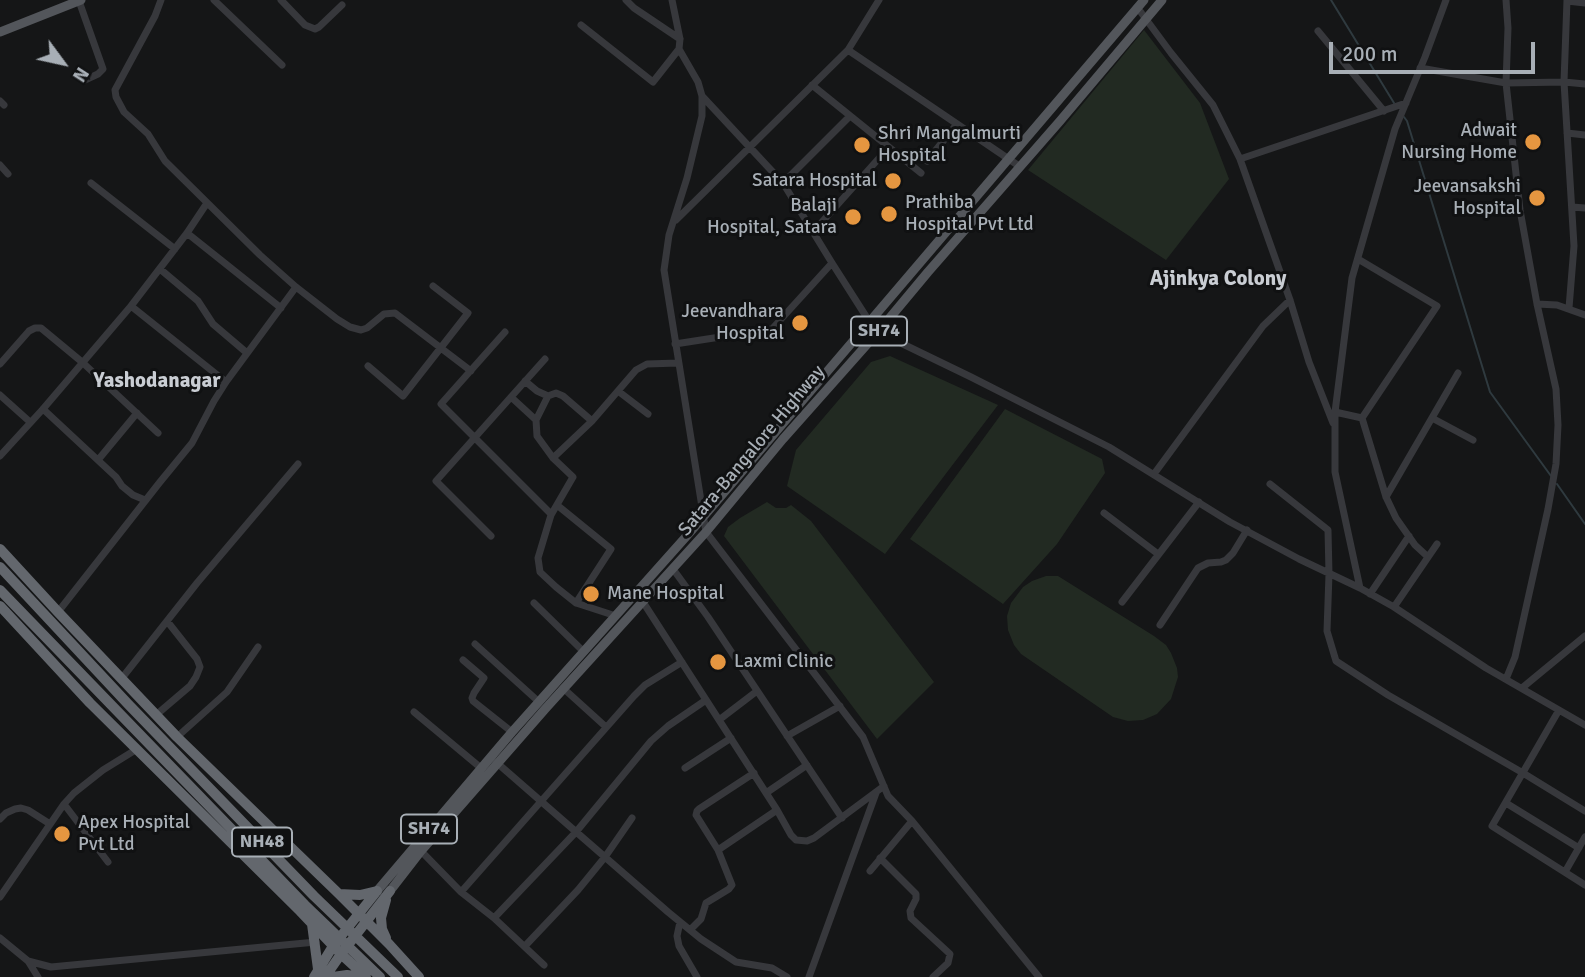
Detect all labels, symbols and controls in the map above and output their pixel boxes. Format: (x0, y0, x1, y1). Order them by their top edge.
north arrow (28, 28, 98, 98)
scale bar (1333, 28, 1540, 72)
text: 200 m (1342, 41, 1397, 67)
text: N (67, 62, 94, 87)
place label: Adwait Nursing Home (1401, 120, 1517, 164)
place label: Shri Mangalmurti Hospital (878, 123, 1021, 167)
marker: Adwait Nursing Home (1523, 132, 1543, 152)
marker: Shri Mangalmurti Hospital (852, 135, 872, 155)
place label: Satara Hospital (752, 170, 877, 192)
marker: Satara Hospital (883, 171, 903, 191)
place label: Jeevansakshi Hospital (1414, 176, 1521, 220)
marker: Jeevansakshi Hospital (1527, 188, 1547, 208)
place label: Prathiba Hospital Pvt Ltd (905, 192, 1034, 236)
place label: Balaji Hospital, Satara (707, 195, 837, 239)
marker: Prathiba Hospital Pvt Ltd (879, 204, 899, 224)
marker: Balaji Hospital, Satara (843, 207, 863, 227)
district label: Ajinkya Colony (1150, 266, 1286, 292)
place label: Jeevandhara Hospital (682, 301, 784, 345)
marker: Jeevandhara Hospital (790, 313, 810, 333)
road number: SH74 (851, 316, 907, 346)
street label: Satara-Bangalore Highway (674, 361, 830, 541)
district label: Yashodanagar (93, 368, 221, 394)
place label: Mane Hospital (607, 583, 724, 605)
marker: Mane Hospital (581, 584, 601, 604)
place label: Laxmi Clinic (734, 651, 833, 673)
marker: Laxmi Clinic (708, 652, 728, 672)
place label: Apex Hospital Pvt Ltd (78, 812, 190, 856)
road number: SH74 (401, 814, 457, 844)
marker: Apex Hospital Pvt Ltd (52, 824, 72, 844)
road number: NH48 (232, 828, 292, 856)

